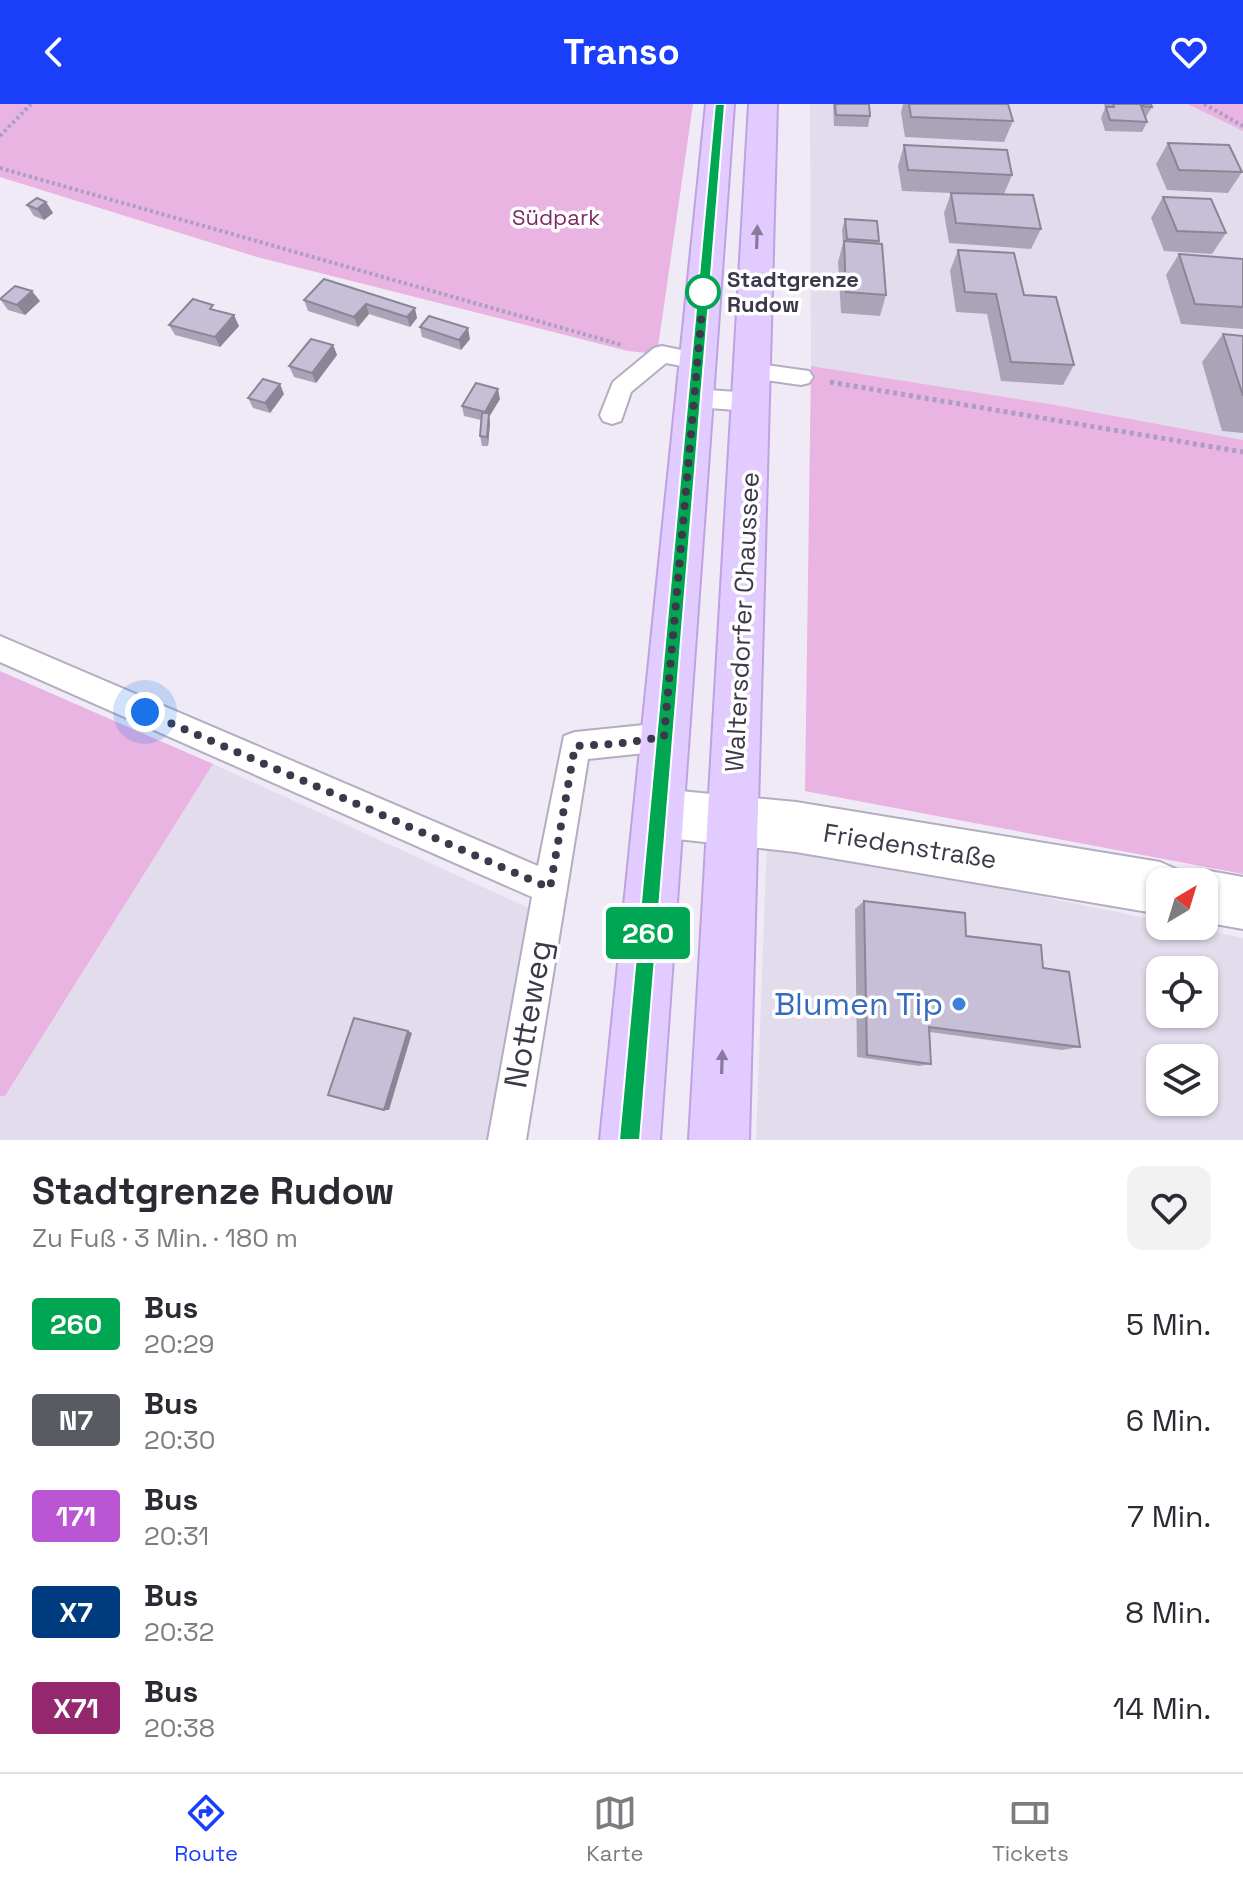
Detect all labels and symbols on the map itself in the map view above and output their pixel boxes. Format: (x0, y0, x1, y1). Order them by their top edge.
park label: Südpark (512, 203, 600, 231)
one-way arrow (751, 224, 764, 249)
place label: Stadtgrenze Rudow (727, 265, 859, 318)
marker: Stadtgrenze Rudow (686, 275, 720, 309)
street label: Waltersdorfer Chaussee (717, 471, 767, 773)
your location (125, 692, 165, 732)
street label: Friedenstraße (821, 816, 999, 876)
north arrow (1146, 868, 1218, 940)
line badge: 260 (602, 907, 694, 959)
street label: Notteweg (495, 937, 561, 1091)
place label: Blumen Tip (774, 984, 943, 1024)
marker: Blumen Tip (950, 995, 968, 1013)
one-way arrow (716, 1049, 729, 1074)

